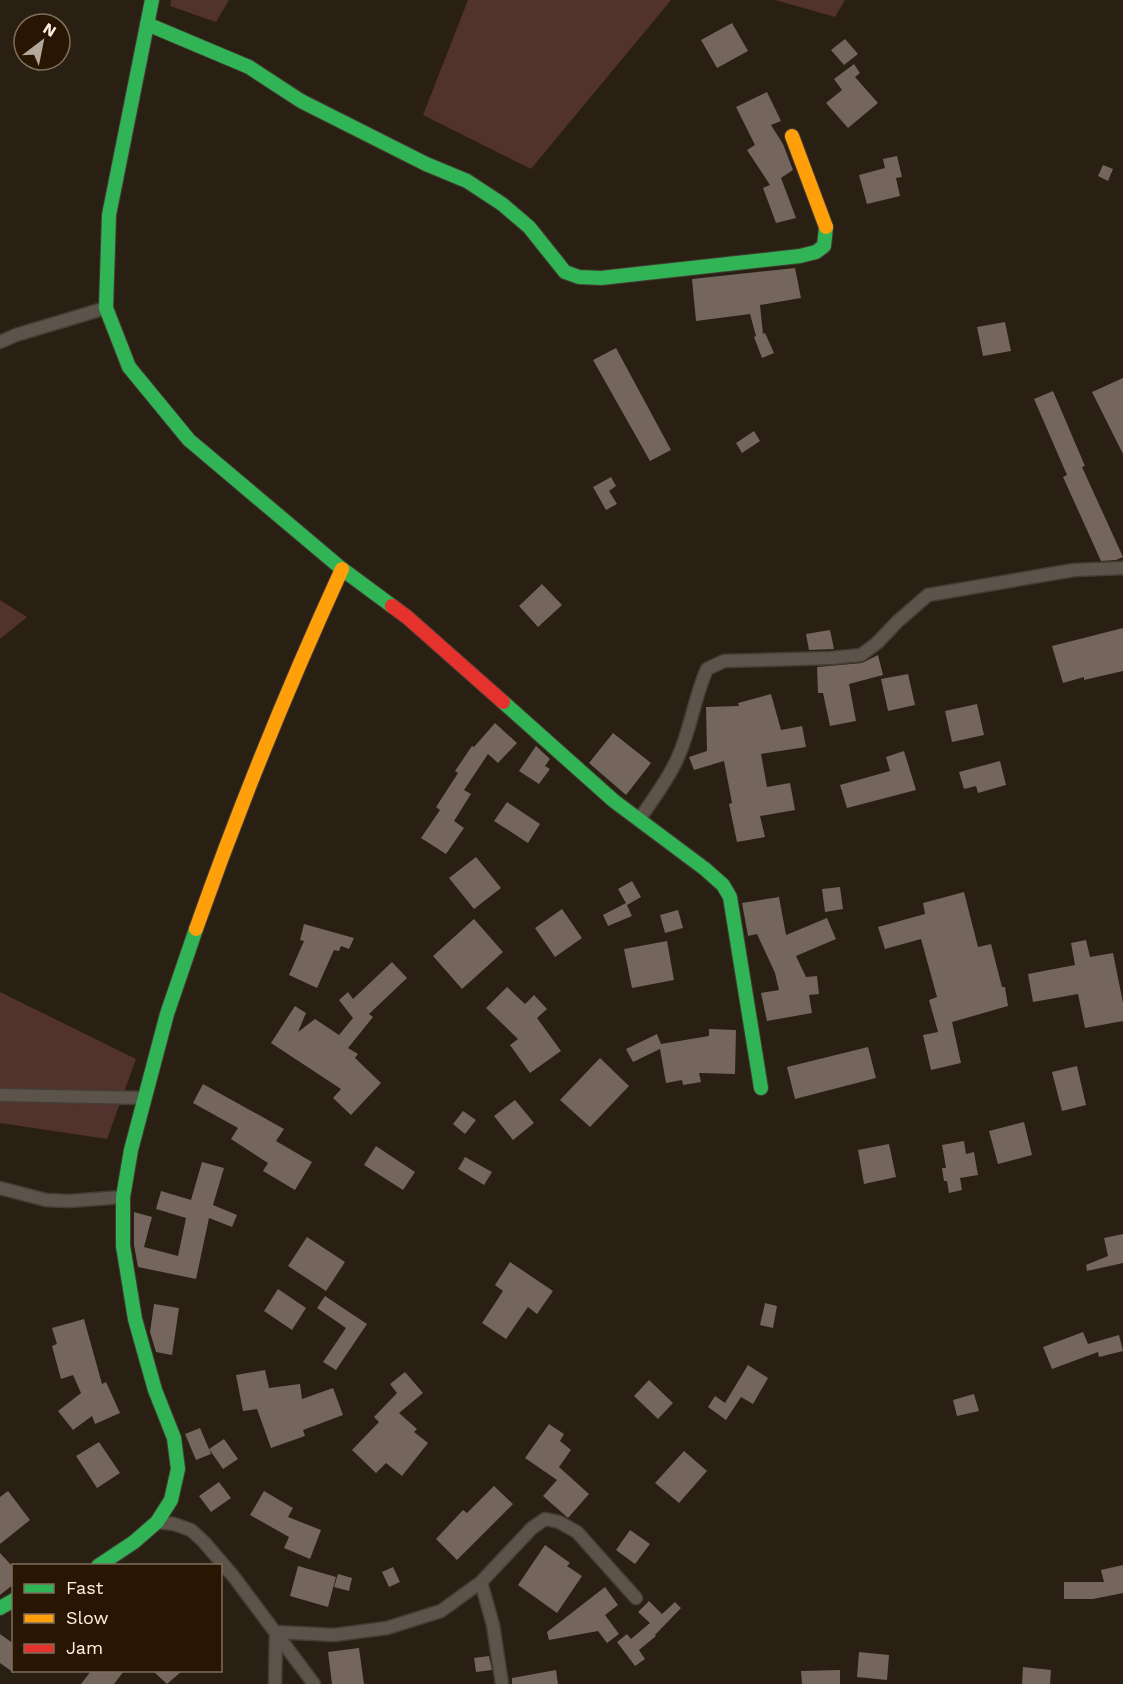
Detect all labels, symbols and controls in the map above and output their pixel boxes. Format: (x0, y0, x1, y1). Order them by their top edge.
north arrow (12, 12, 72, 72)
text: N (40, 19, 60, 41)
legend (12, 1564, 222, 1672)
text: Fast (66, 1577, 104, 1598)
text: Slow (66, 1607, 109, 1628)
text: Jam (66, 1637, 103, 1658)

